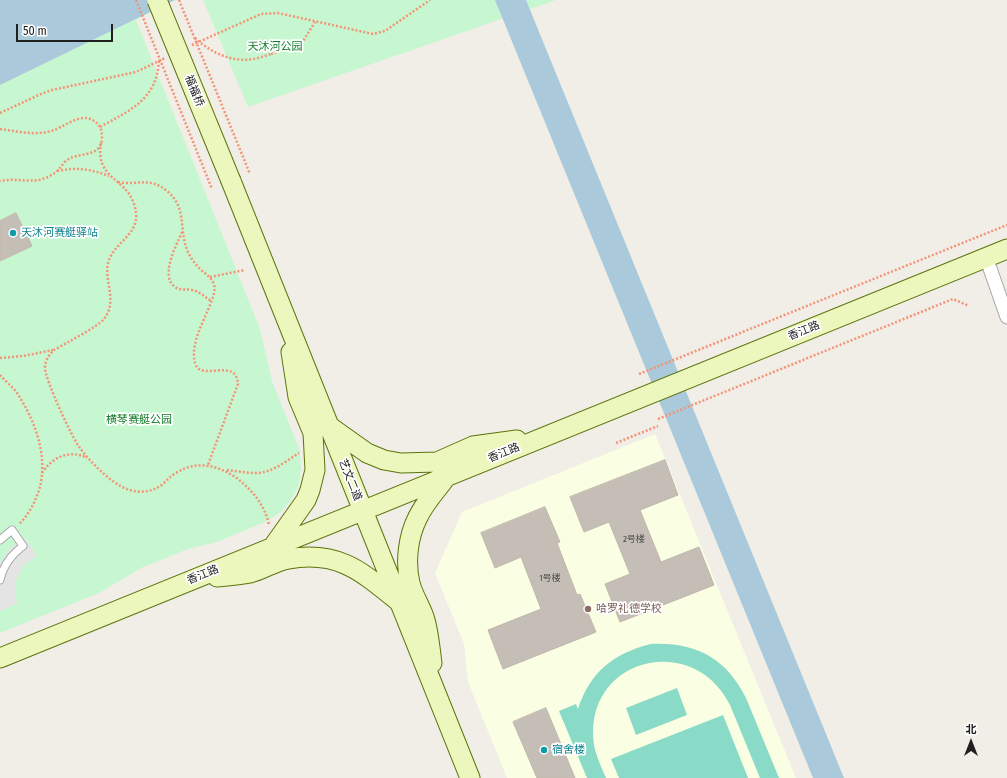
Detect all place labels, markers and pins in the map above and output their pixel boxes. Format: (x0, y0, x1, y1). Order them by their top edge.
place label: 天沐河赛艇驿站 (21, 226, 98, 240)
marker: 天沐河赛艇驿站 (8, 228, 18, 238)
place label: 哈罗礼德学校 (596, 602, 662, 616)
marker: 哈罗礼德学校 (583, 604, 593, 614)
place label: 宿舍楼 (552, 743, 585, 757)
marker: 宿舍楼 (539, 745, 549, 755)

